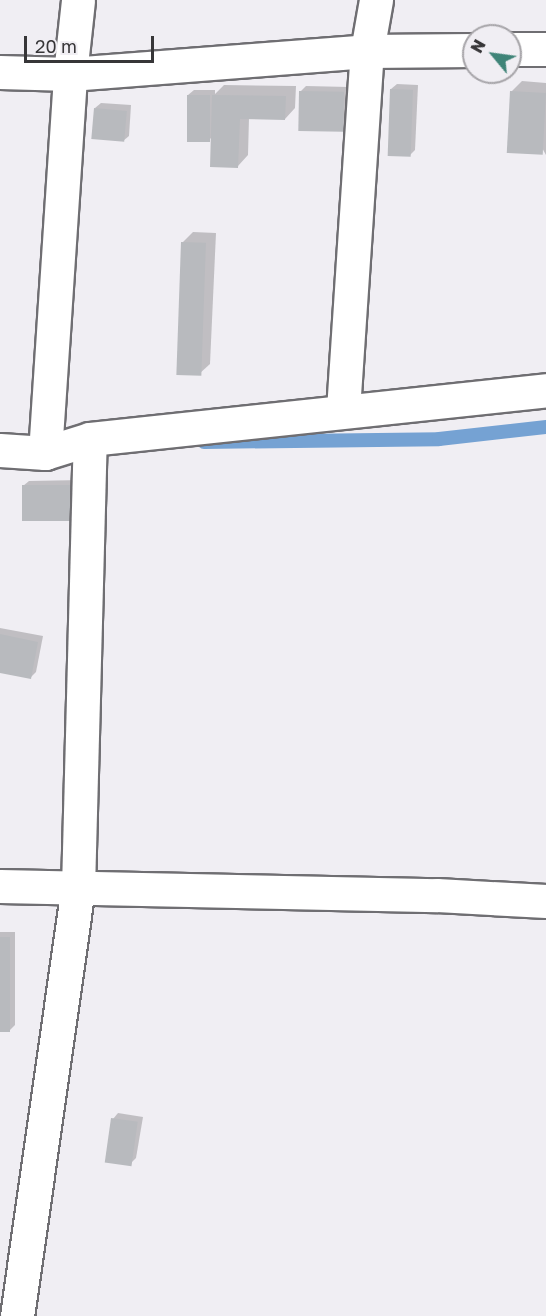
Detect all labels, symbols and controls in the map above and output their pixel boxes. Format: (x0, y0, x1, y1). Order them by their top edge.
scale bar (27, 24, 158, 62)
north arrow (462, 24, 522, 84)
text: 20 m (35, 35, 77, 57)
text: N (466, 36, 490, 56)

